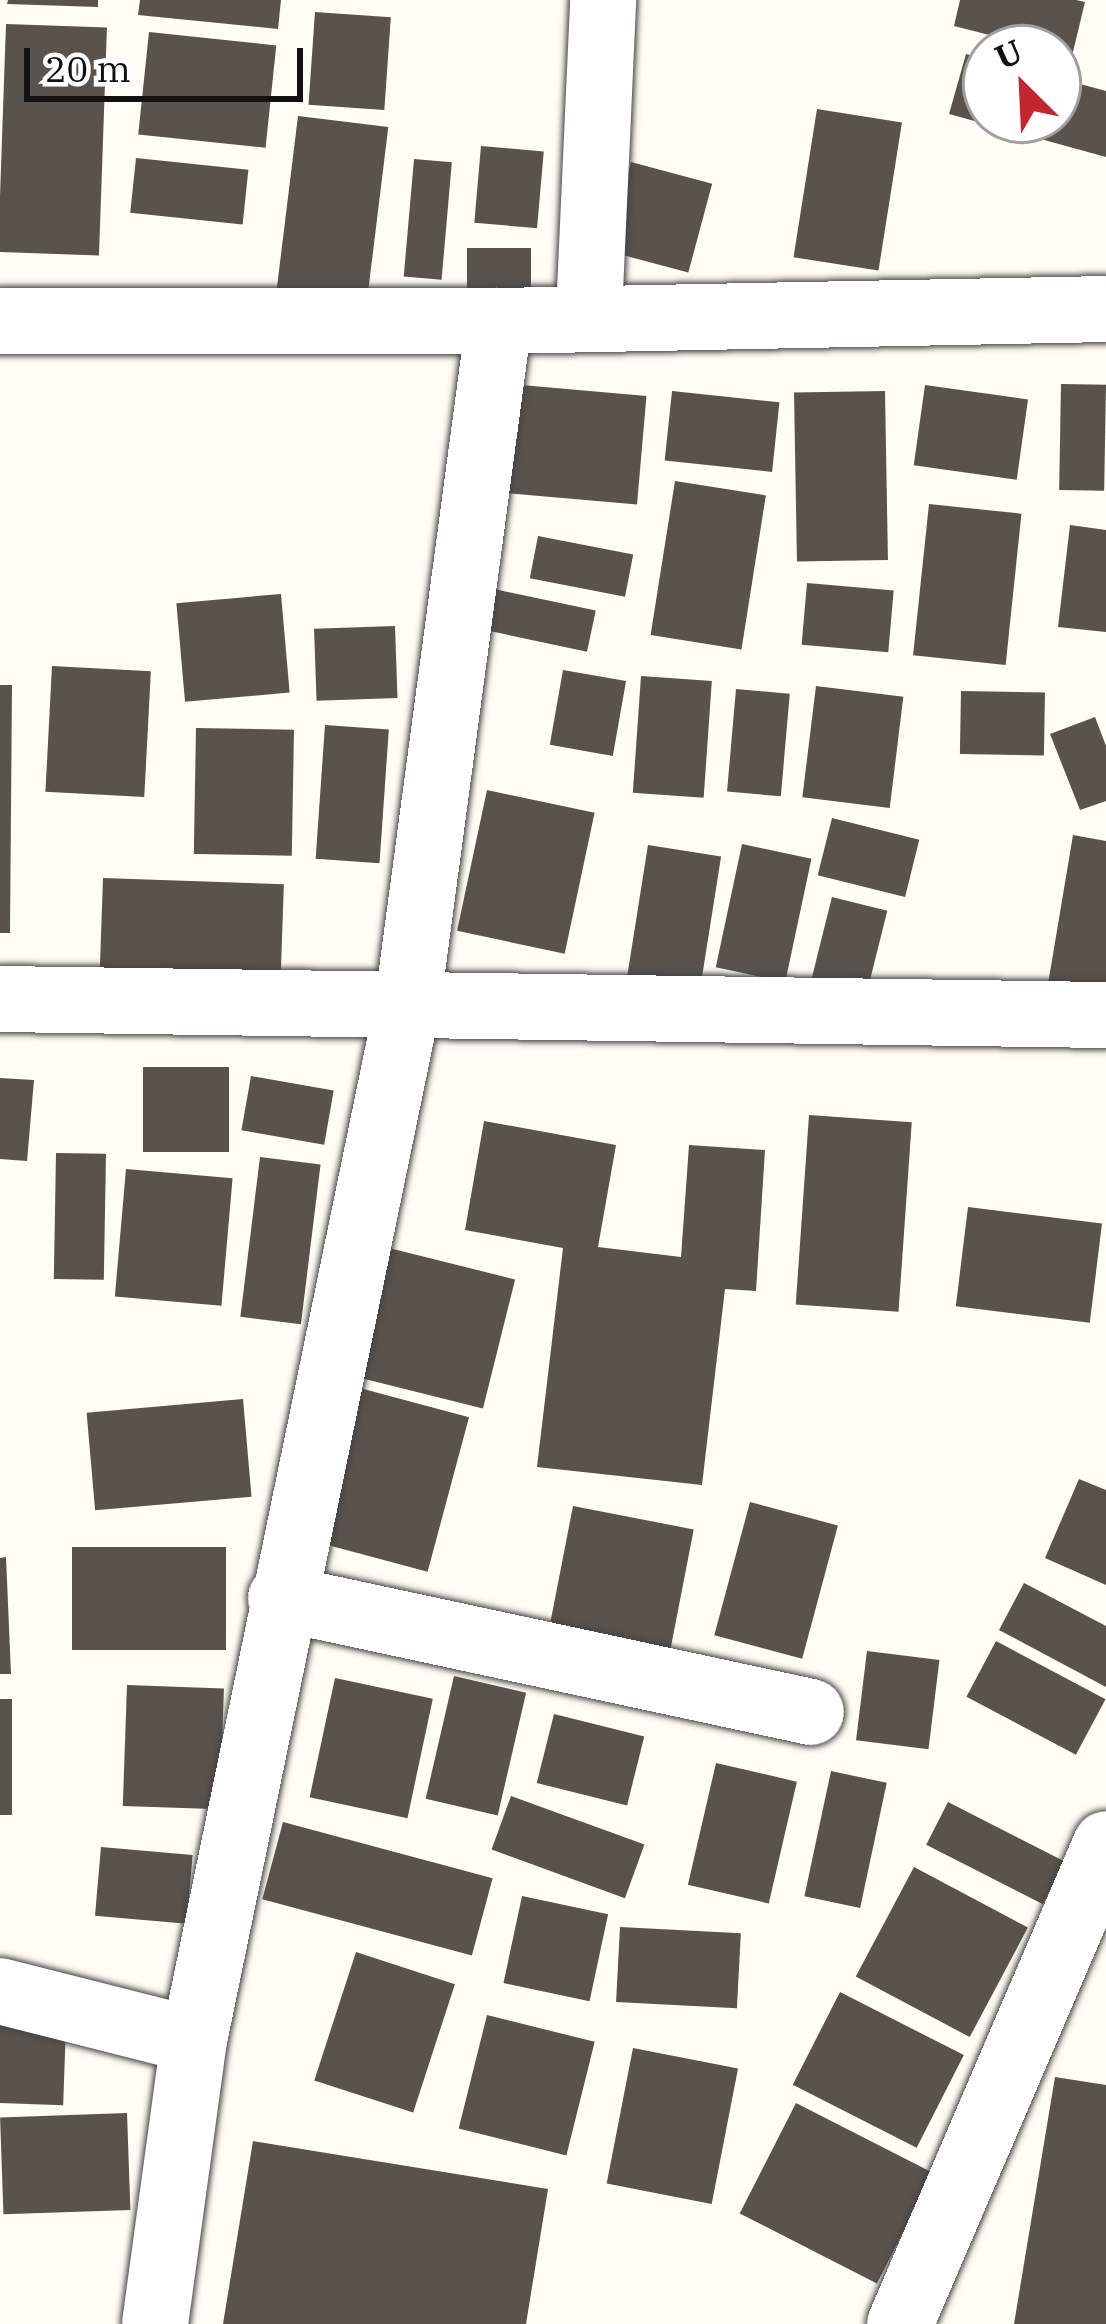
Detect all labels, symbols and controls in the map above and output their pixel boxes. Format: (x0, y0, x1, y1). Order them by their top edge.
scale bar (30, 24, 309, 98)
north arrow (962, 24, 1082, 144)
text: U (988, 29, 1029, 78)
text: 20 m (45, 45, 131, 92)

